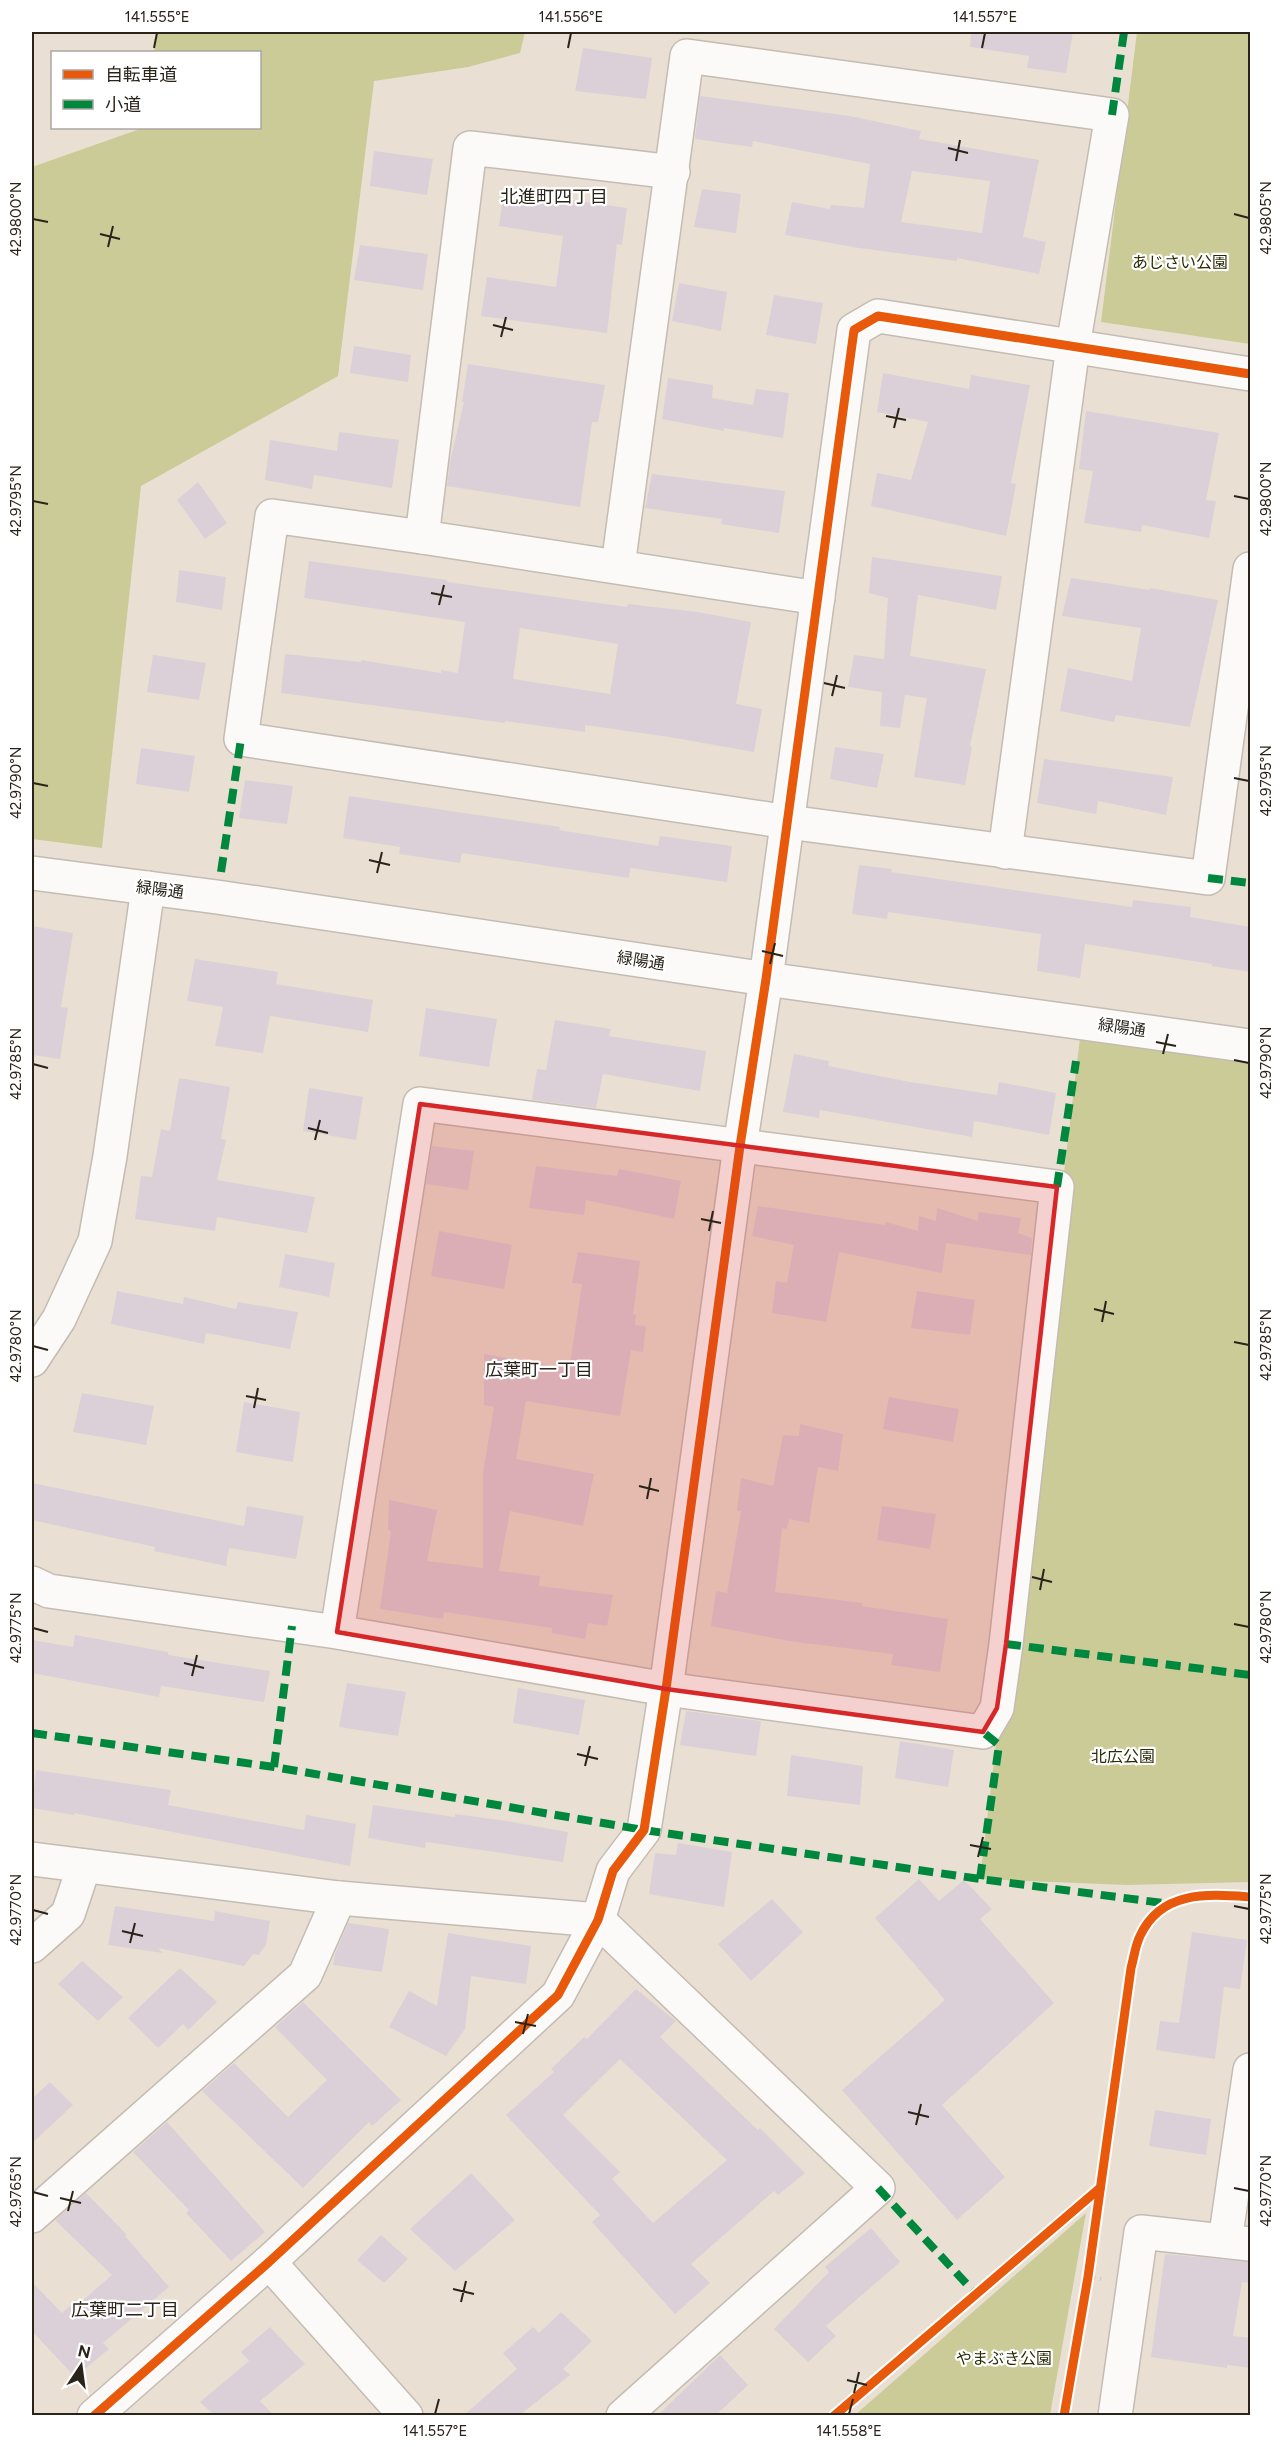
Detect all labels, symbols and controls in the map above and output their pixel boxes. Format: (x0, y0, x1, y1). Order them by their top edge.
text: 141.555°E (124, 8, 190, 26)
text: 141.556°E (539, 8, 603, 26)
text: 141.557°E (953, 8, 1017, 26)
legend (51, 51, 261, 129)
text: 自転車道 (105, 64, 177, 86)
text: 小道 (105, 94, 141, 116)
text: 42.9805°N (1257, 181, 1275, 255)
text: 42.9800°N (7, 182, 25, 256)
district label: 北進町四丁目 (500, 186, 608, 208)
park label: あじさい公園 (1132, 253, 1228, 272)
text: 42.9800°N (1257, 462, 1275, 536)
text: 42.9795°N (7, 465, 25, 537)
text: 42.9795°N (1257, 745, 1275, 817)
text: 42.9790°N (7, 747, 25, 819)
street label: 緑陽通 (135, 877, 185, 902)
street label: 緑陽通 (616, 947, 666, 974)
street label: 緑陽通 (1097, 1015, 1147, 1040)
text: 42.9790°N (1257, 1027, 1275, 1099)
text: 42.9785°N (7, 1028, 25, 1100)
text: 42.9780°N (7, 1309, 25, 1383)
text: 42.9785°N (1257, 1309, 1275, 1381)
district label: 広葉町一丁目 (485, 1359, 593, 1381)
text: 42.9780°N (1257, 1590, 1275, 1664)
text: 42.9775°N (7, 1592, 25, 1664)
park label: 北広公園 (1091, 1747, 1155, 1766)
text: 42.9775°N (1257, 1873, 1275, 1945)
text: 42.9770°N (7, 1874, 25, 1946)
text: 42.9770°N (1257, 2155, 1275, 2227)
text: 42.9765°N (7, 2156, 25, 2228)
district label: 広葉町二丁目 (71, 2299, 179, 2321)
north arrow (51, 2336, 111, 2396)
text: N (76, 2341, 92, 2363)
park label: やまぶき公園 (956, 2349, 1052, 2368)
text: 141.557°E (403, 2422, 467, 2440)
text: 141.558°E (816, 2422, 882, 2440)

